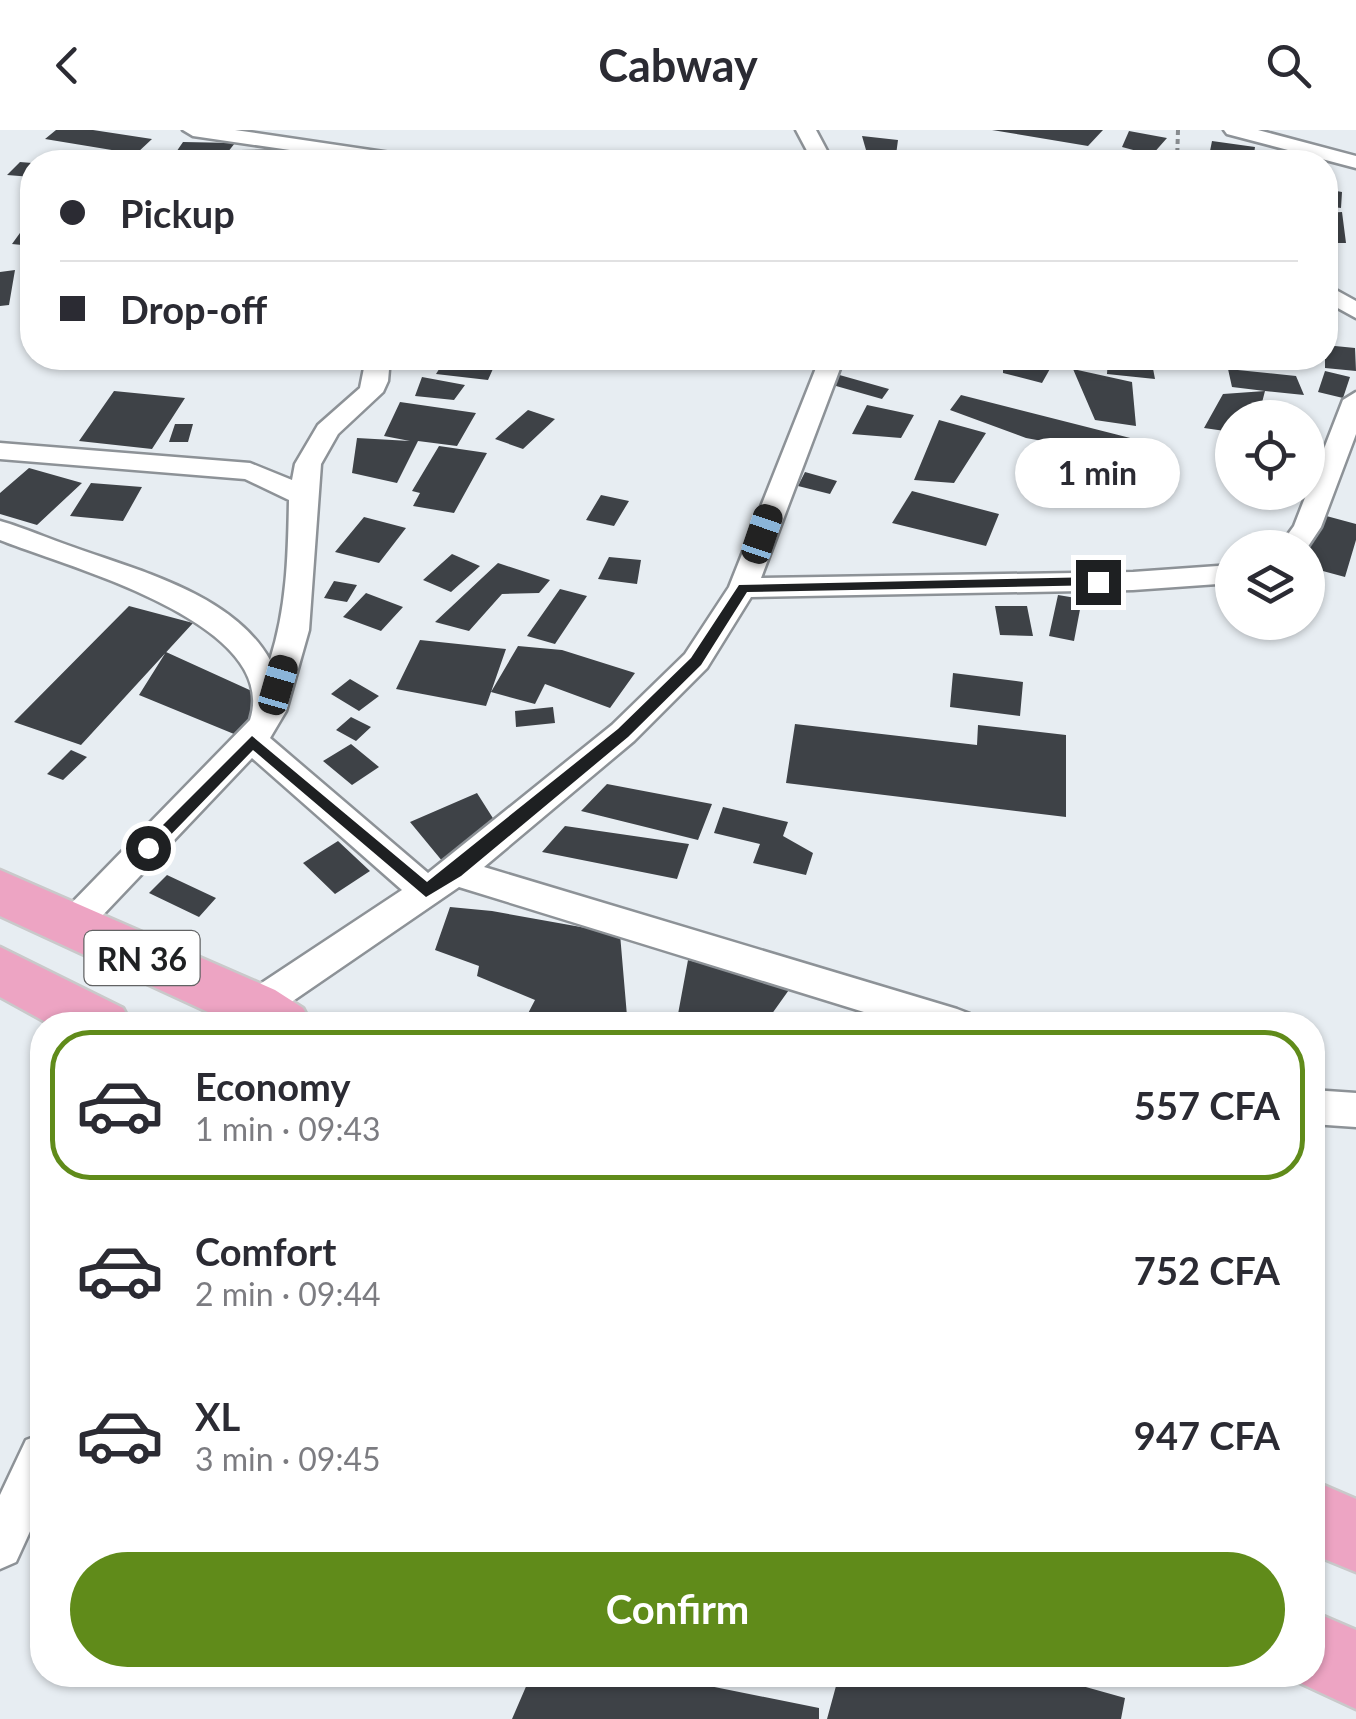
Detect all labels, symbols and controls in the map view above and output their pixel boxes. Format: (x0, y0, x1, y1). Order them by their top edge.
icon: back (40, 38, 95, 93)
text: Cabway (598, 38, 758, 92)
icon: search (1261, 38, 1316, 93)
text: Pickup (120, 190, 235, 236)
text: Drop-off (120, 286, 267, 332)
map controls (1215, 400, 1325, 640)
button: locate (1215, 400, 1325, 510)
callout: 1 min (1016, 437, 1180, 507)
text: 1 min (1058, 453, 1137, 492)
car (738, 501, 786, 567)
button: layers (1215, 530, 1325, 640)
route end (1076, 560, 1121, 605)
car (255, 652, 301, 718)
route start (126, 826, 171, 871)
road number: RN 36 (84, 931, 200, 985)
icon: car (75, 1060, 165, 1150)
text: Economy (195, 1063, 350, 1109)
text: 557 CFA (1134, 1082, 1280, 1128)
text: 1 min · 09:43 (195, 1109, 381, 1148)
icon: car (75, 1225, 165, 1315)
text: Comfort (195, 1228, 336, 1274)
text: 752 CFA (1134, 1247, 1280, 1293)
text: 2 min · 09:44 (195, 1274, 381, 1313)
icon: car (75, 1390, 165, 1480)
text: XL (195, 1393, 240, 1439)
text: 947 CFA (1134, 1412, 1280, 1458)
text: 3 min · 09:45 (195, 1439, 381, 1478)
button: Confirm (70, 1552, 1285, 1667)

